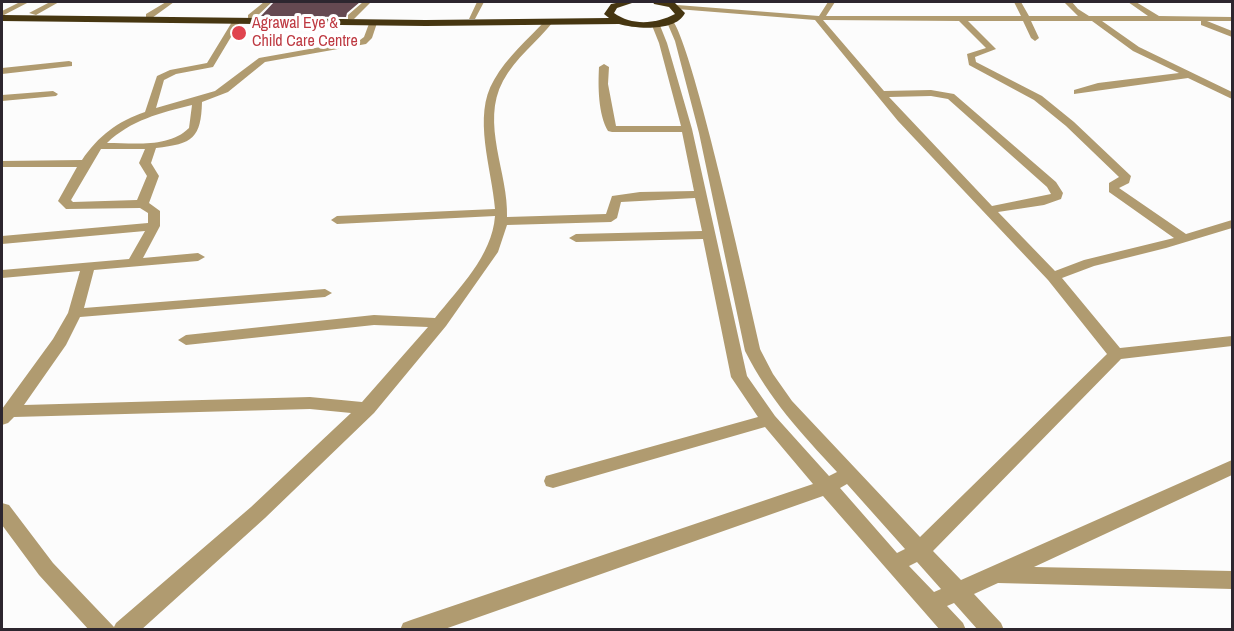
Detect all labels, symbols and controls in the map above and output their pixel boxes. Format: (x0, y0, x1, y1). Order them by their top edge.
place label: Agrawal Eye & Child Care Centre (252, 14, 358, 52)
marker: Agrawal Eye & Child Care Centre (230, 24, 248, 42)

